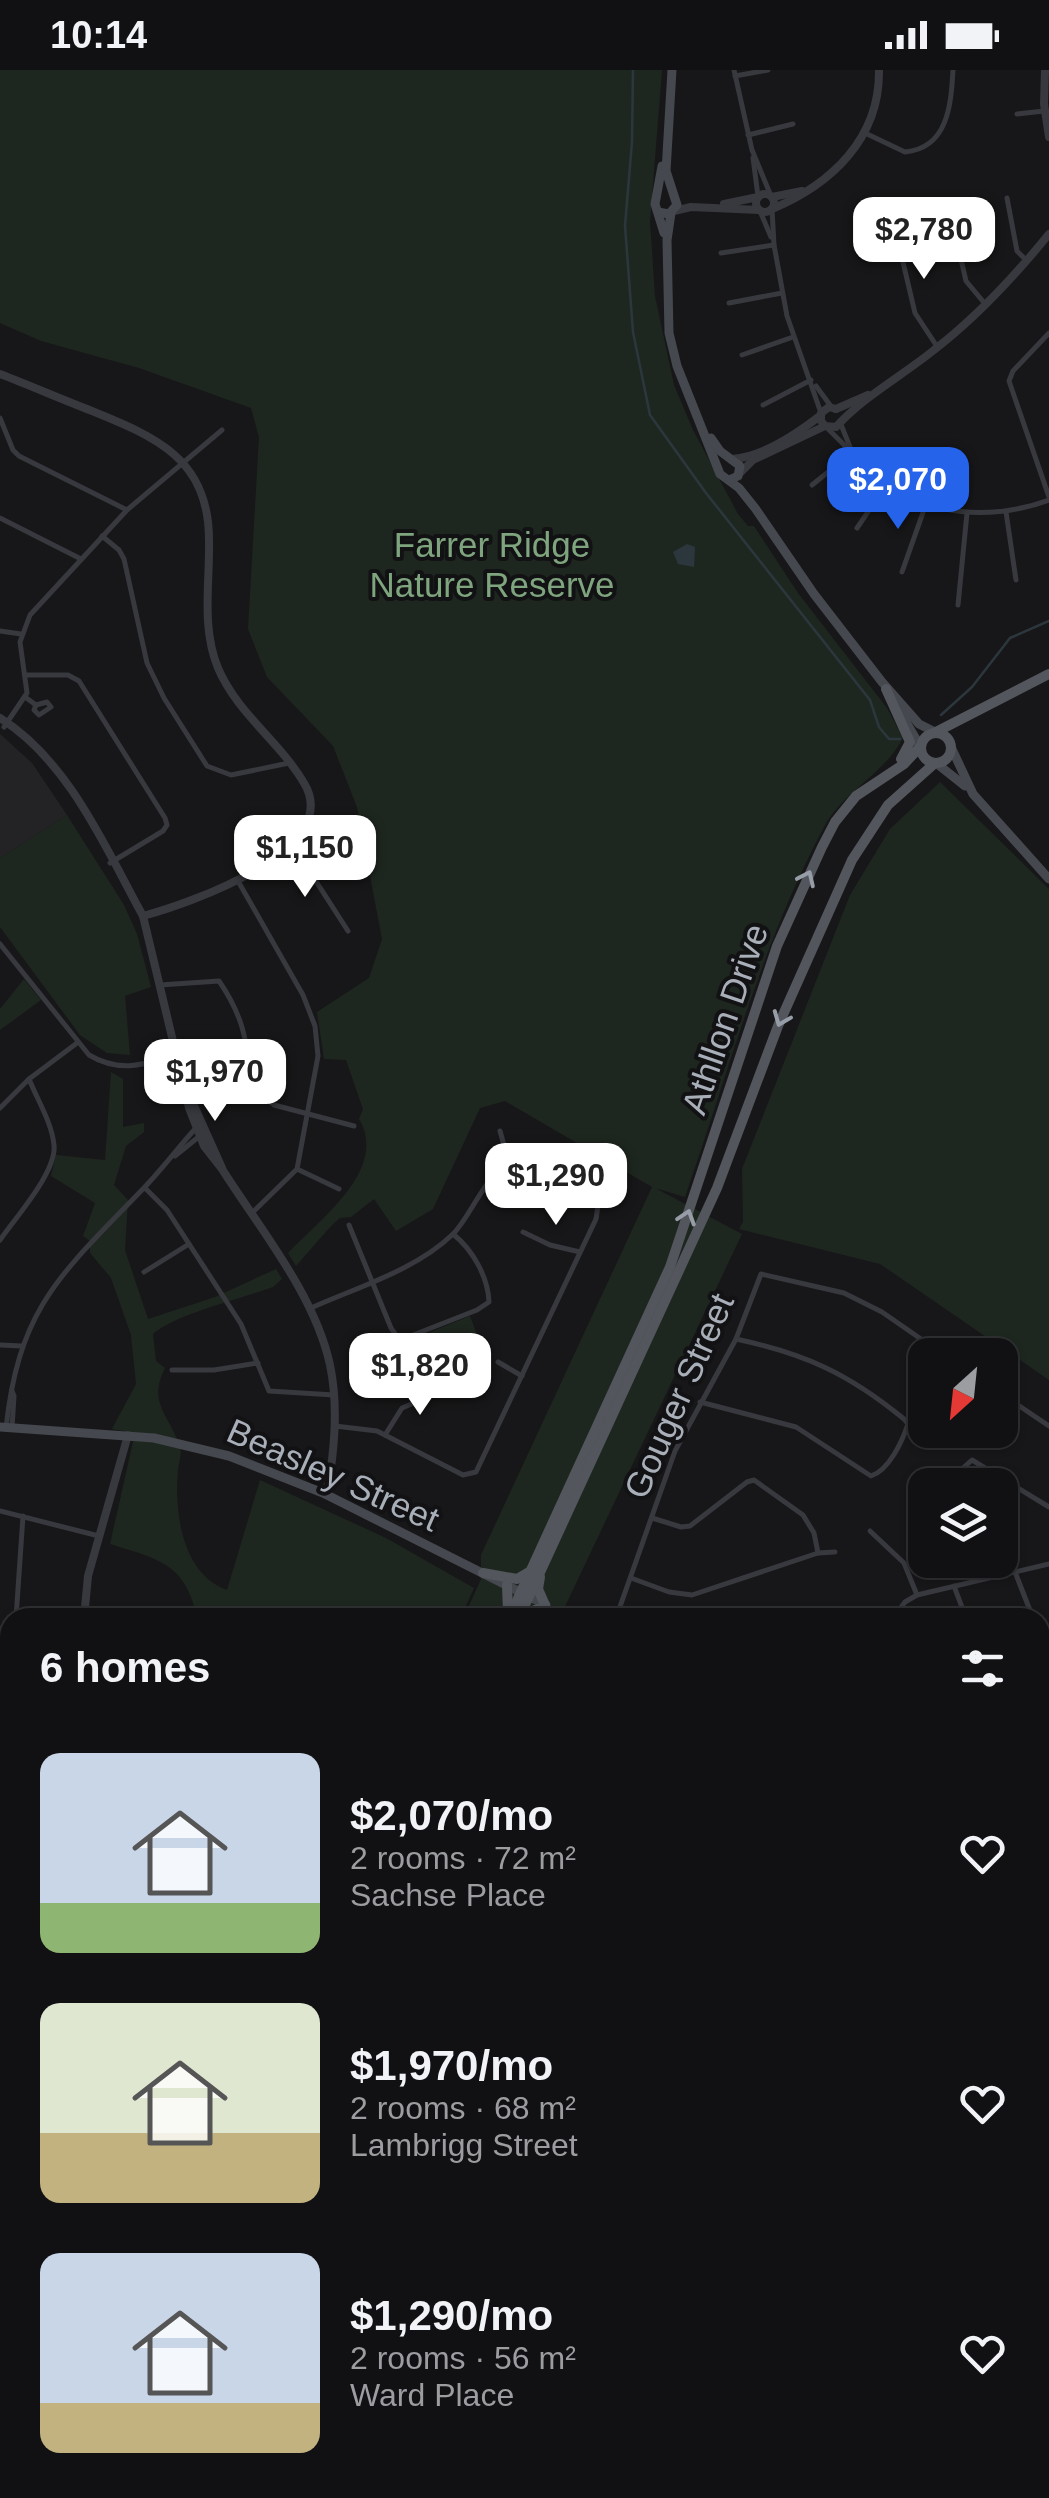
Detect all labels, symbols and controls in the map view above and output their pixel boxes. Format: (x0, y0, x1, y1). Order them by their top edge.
text: 10:14 (50, 14, 147, 56)
pin: $2,780 (843, 197, 1005, 282)
text: $2,780 (875, 211, 973, 247)
pin: $2,070 (817, 447, 979, 532)
text: $2,070 (849, 461, 947, 497)
park label: Farrer Ridge Nature Reserve (369, 525, 615, 604)
pin: $1,150 (224, 815, 386, 900)
text: $1,150 (256, 829, 354, 865)
one-way arrow (795, 871, 815, 889)
street label: Athllon Drive (674, 919, 775, 1119)
one-way arrow (772, 1009, 792, 1027)
pin: $1,970 (134, 1039, 296, 1124)
text: $1,970 (166, 1053, 264, 1089)
pin: $1,290 (475, 1143, 637, 1228)
text: $1,290 (507, 1157, 605, 1193)
one-way arrow (675, 1210, 695, 1227)
street label: Gouger Street (616, 1287, 741, 1504)
pin: $1,820 (339, 1333, 501, 1418)
north arrow (908, 1338, 1018, 1448)
map controls (908, 1338, 1018, 1578)
text: $1,820 (371, 1347, 469, 1383)
street label: Beasley Street (221, 1410, 445, 1539)
button: layers (908, 1468, 1018, 1578)
icon: filters (955, 1641, 1010, 1696)
text: 6 homes (40, 1644, 210, 1691)
text: $2,070/mo (350, 1792, 553, 1839)
icon: home (120, 1793, 240, 1913)
icon: heart (955, 1826, 1010, 1881)
text: 2 rooms · 72 m² (350, 1840, 576, 1876)
text: Sachse Place (350, 1877, 546, 1913)
text: $1,970/mo (350, 2042, 553, 2089)
icon: home (120, 2043, 240, 2163)
icon: heart (955, 2076, 1010, 2131)
text: 2 rooms · 68 m² (350, 2090, 576, 2126)
text: Lambrigg Street (350, 2127, 578, 2163)
text: $1,290/mo (350, 2292, 553, 2339)
icon: home (120, 2293, 240, 2413)
icon: heart (955, 2326, 1010, 2381)
text: 2 rooms · 56 m² (350, 2340, 576, 2376)
text: Ward Place (350, 2377, 514, 2413)

